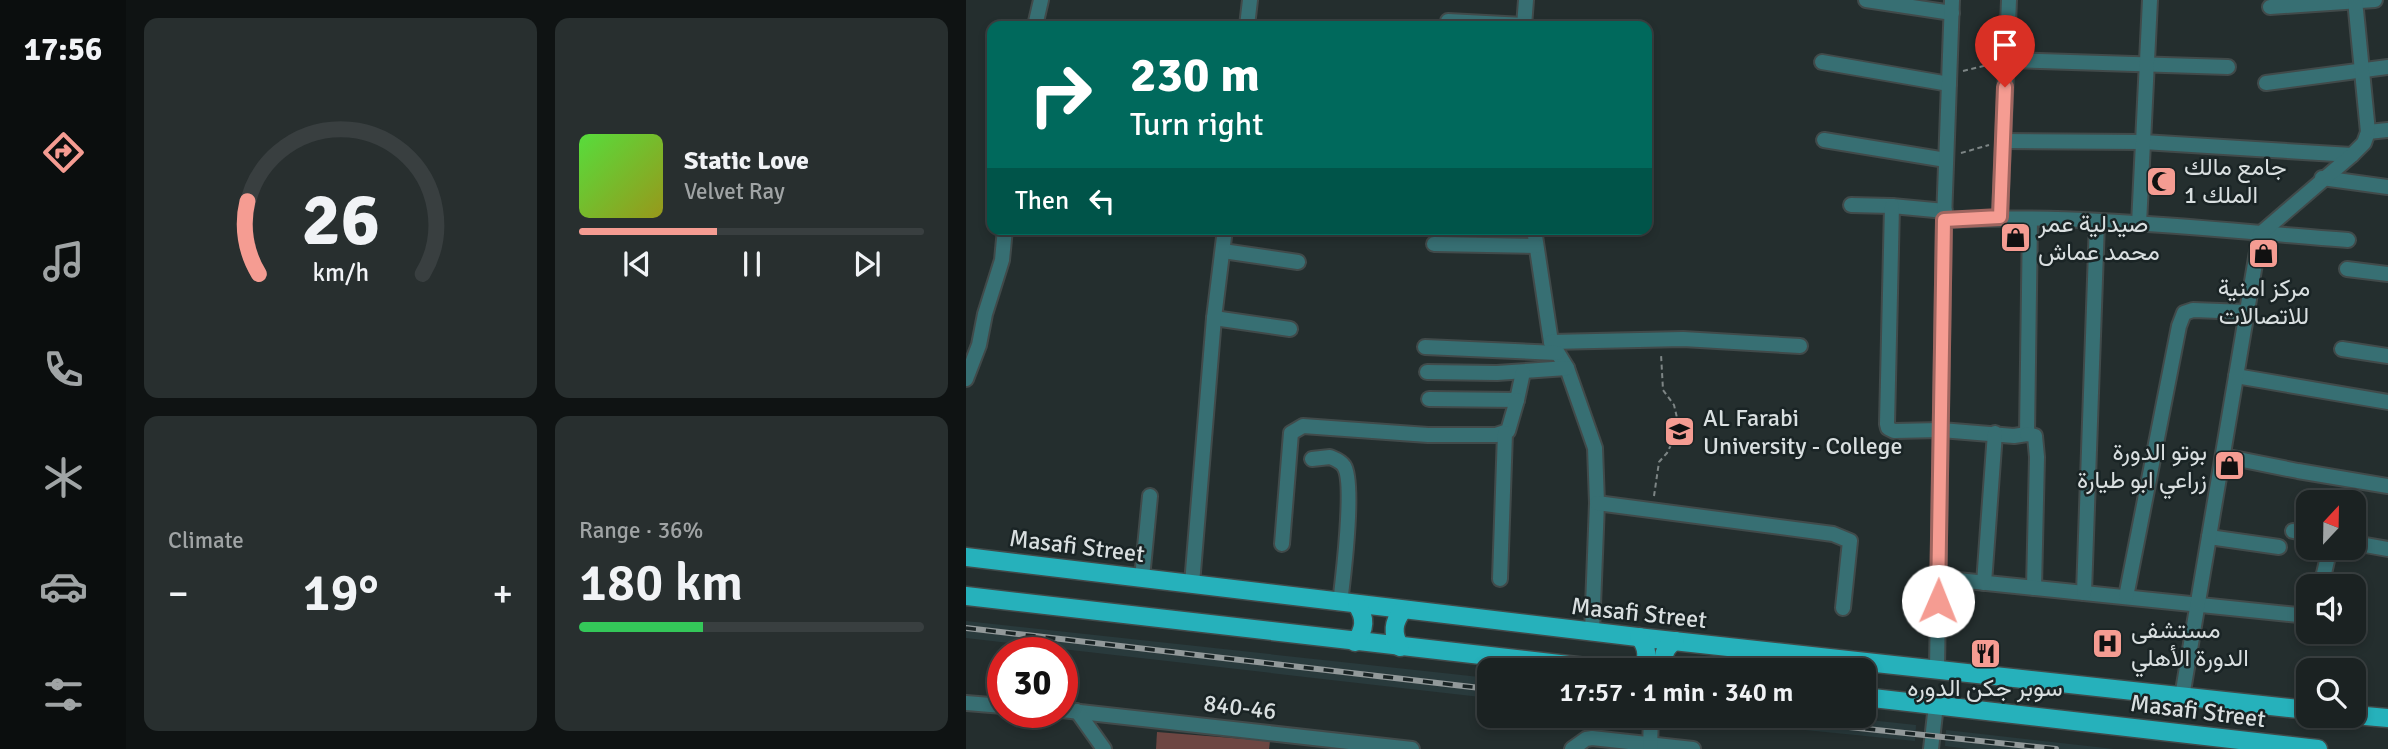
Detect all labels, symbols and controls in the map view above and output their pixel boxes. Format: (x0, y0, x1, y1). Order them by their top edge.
pin (1975, 15, 2035, 87)
icon: arrive (1986, 26, 2024, 64)
text: 17:56 (24, 30, 102, 69)
text: 230 m (1130, 45, 1260, 105)
icon: right (1015, 49, 1106, 140)
text: Turn right (1130, 105, 1263, 144)
icon: directions (39, 128, 88, 177)
text: Static Love (684, 145, 809, 177)
place label: جامع مالك الملك 1 (2184, 152, 2287, 210)
mosque icon: جامع مالك الملك 1 (2144, 164, 2178, 198)
text: 26 (301, 177, 380, 266)
text: Velvet Ray (684, 177, 785, 206)
icon: left (1083, 182, 1121, 220)
text: Then (1015, 185, 1069, 217)
place label: صيدلية عمر محمد عماش (2037, 209, 2160, 267)
shop icon: صيدلية عمر محمد عماش (1998, 221, 2032, 255)
icon: music (39, 237, 88, 286)
shop icon: مركز امنية للاتصالات (2247, 237, 2281, 271)
icon: previous (618, 245, 656, 283)
icon: pause (733, 245, 771, 283)
icon: next (848, 245, 886, 283)
text: km/h (312, 257, 369, 288)
place label: مركز امنية للاتصالات (2218, 273, 2310, 331)
icon: phone (39, 345, 88, 394)
place label: AL Farabi University - College (1703, 403, 1903, 461)
school or university icon: AL Farabi University - College (1663, 415, 1697, 449)
place label: بوتو الدورة زراعي ابو طيارة (2077, 437, 2207, 499)
shop icon: بوتو الدورة زراعي ابو طيارة (2213, 449, 2247, 483)
icon: climate (39, 453, 88, 502)
north arrow (2296, 490, 2366, 560)
map controls (2296, 490, 2366, 728)
text: Range · 36% (579, 516, 703, 545)
street label: Masafi Street (1008, 523, 1146, 569)
text: Climate (168, 526, 244, 555)
text: 180 km (579, 551, 743, 615)
text: 19° (302, 561, 379, 625)
icon: car (39, 562, 88, 611)
position arrow (1901, 564, 1975, 638)
text: − (168, 570, 189, 617)
text: + (492, 570, 513, 617)
button: sound (2296, 574, 2366, 644)
street label: Masafi Street (1570, 591, 1708, 635)
place label: مستشفى الدورة الأهلي (2131, 615, 2249, 677)
hospital icon: مستشفى الدورة الأهلي (2091, 627, 2125, 661)
speed limit sign: 30 (987, 637, 1078, 728)
restaurant icon: سوبر جكن الدوره (1968, 637, 2002, 671)
button: search (2296, 658, 2366, 728)
icon: filters (39, 670, 88, 719)
place label: سوبر جكن الدوره (1907, 673, 2063, 703)
text: 17:57 · 1 min · 340 m (1560, 677, 1793, 709)
street label: 840-46 (1202, 688, 1278, 726)
street label: Masafi Street (2129, 688, 2267, 734)

